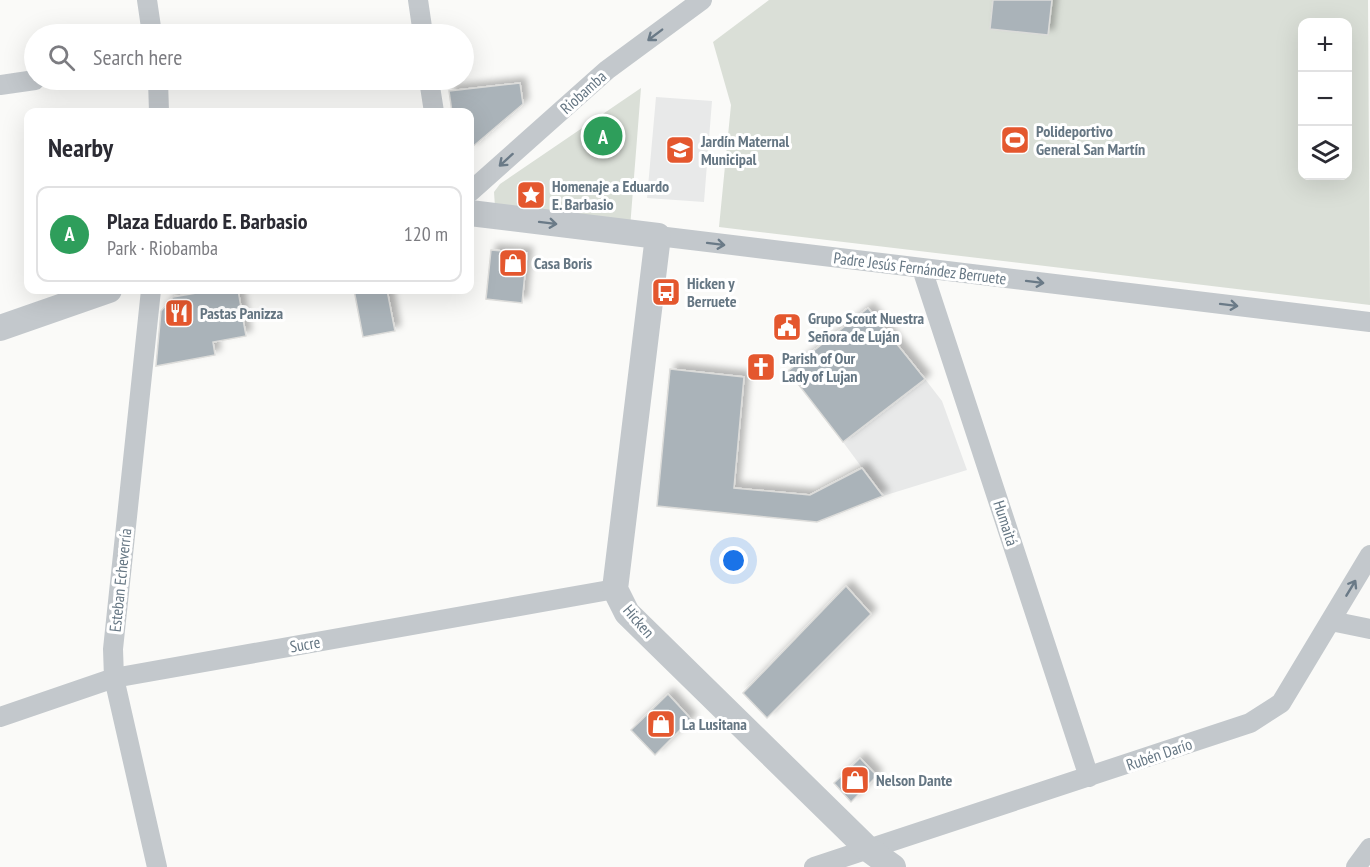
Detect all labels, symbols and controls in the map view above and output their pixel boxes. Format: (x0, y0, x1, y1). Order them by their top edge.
map controls (1298, 18, 1352, 180)
button: + (1298, 18, 1352, 72)
search box (24, 24, 474, 90)
one-way arrow (647, 28, 663, 41)
icon: search (45, 41, 78, 74)
text: Search here (93, 43, 182, 71)
street label: Riobamba (556, 66, 610, 118)
button: − (1298, 72, 1352, 126)
pin: A (584, 114, 622, 158)
place label: Polideportivo General San Martín (1036, 121, 1145, 159)
sports icon: Polideportivo General San Martín (999, 124, 1031, 156)
button: layers (1298, 126, 1352, 180)
text: Nearby (48, 131, 113, 164)
place label: Jardín Maternal Municipal (700, 131, 789, 169)
school or university icon: Jardín Maternal Municipal (664, 134, 696, 166)
one-way arrow (499, 153, 514, 167)
place label: Homenaje a Eduardo E. Barbasio (552, 176, 669, 214)
place icon: Homenaje a Eduardo E. Barbasio (515, 179, 547, 211)
text: Plaza Eduardo E. Barbasio (107, 207, 307, 235)
one-way arrow (538, 217, 558, 228)
text: A (64, 221, 75, 247)
text: 120 m (404, 221, 448, 247)
text: Park · Riobamba (107, 235, 218, 261)
one-way arrow (706, 238, 726, 249)
shop icon: Casa Boris (497, 247, 529, 279)
street label: Padre Jesús Fernández Berruete (833, 247, 1007, 289)
place label: Casa Boris (534, 253, 593, 273)
place label: Hicken y Berruete (687, 273, 737, 311)
bus stop icon: Hicken y Berruete (650, 276, 682, 308)
one-way arrow (1025, 277, 1045, 288)
restaurant icon: Pastas Panizza (163, 297, 195, 329)
one-way arrow (1218, 300, 1238, 311)
place label: Pastas Panizza (200, 303, 283, 323)
place label: Grupo Scout Nuestra Señora de Luján (808, 308, 925, 346)
public building icon: Grupo Scout Nuestra Señora de Luján (771, 311, 803, 343)
place label: Parish of Our Lady of Lujan (782, 348, 858, 386)
church icon: Parish of Our Lady of Lujan (745, 351, 777, 383)
street label: Humaitá (989, 498, 1023, 548)
street label: Esteban Echeverría (105, 527, 135, 633)
your location (719, 546, 748, 575)
one-way arrow (1345, 580, 1357, 597)
street label: Hicken (619, 600, 659, 642)
street label: Sucre (288, 632, 322, 656)
shop icon: La Lusitana (645, 708, 677, 740)
place label: La Lusitana (682, 714, 747, 734)
street label: Rubén Darío (1124, 733, 1195, 775)
shop icon: Nelson Dante (839, 764, 871, 796)
place label: Nelson Dante (876, 770, 953, 790)

